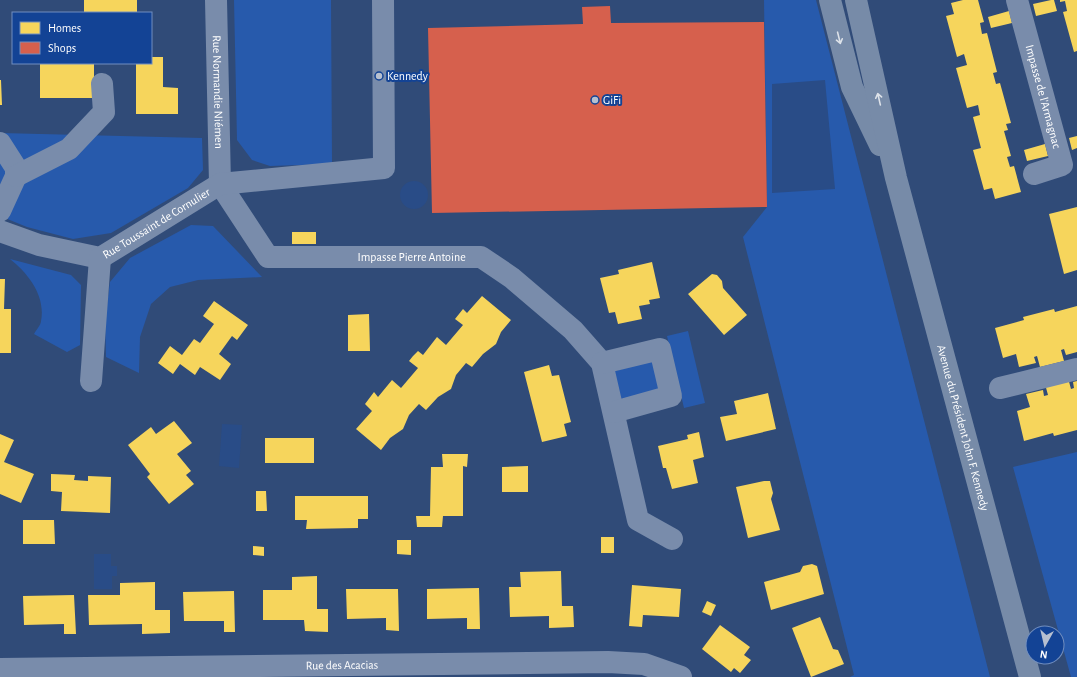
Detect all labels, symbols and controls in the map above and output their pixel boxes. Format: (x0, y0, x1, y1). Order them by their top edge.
legend (12, 12, 152, 64)
text: Homes (48, 22, 81, 34)
one-way arrow (836, 31, 844, 44)
street label: Rue Normandie Niémen (211, 35, 225, 149)
text: Shops (48, 42, 76, 54)
street label: Impasse de l'Armagnac (1023, 43, 1063, 150)
place label: Kennedy (387, 70, 428, 83)
marker: Kennedy (374, 71, 384, 81)
one-way arrow (874, 93, 882, 106)
place label: GiFi (603, 94, 621, 106)
marker: GiFi (590, 95, 600, 105)
street label: Rue Toussaint de Cornulier (101, 186, 212, 261)
street label: Impasse Pierre Antoine (358, 251, 466, 263)
street label: Avenue du Président John F. Kennedy (935, 343, 991, 512)
north arrow (1025, 625, 1065, 665)
text: N (1039, 648, 1048, 660)
street label: Rue des Acacias (306, 659, 378, 671)

